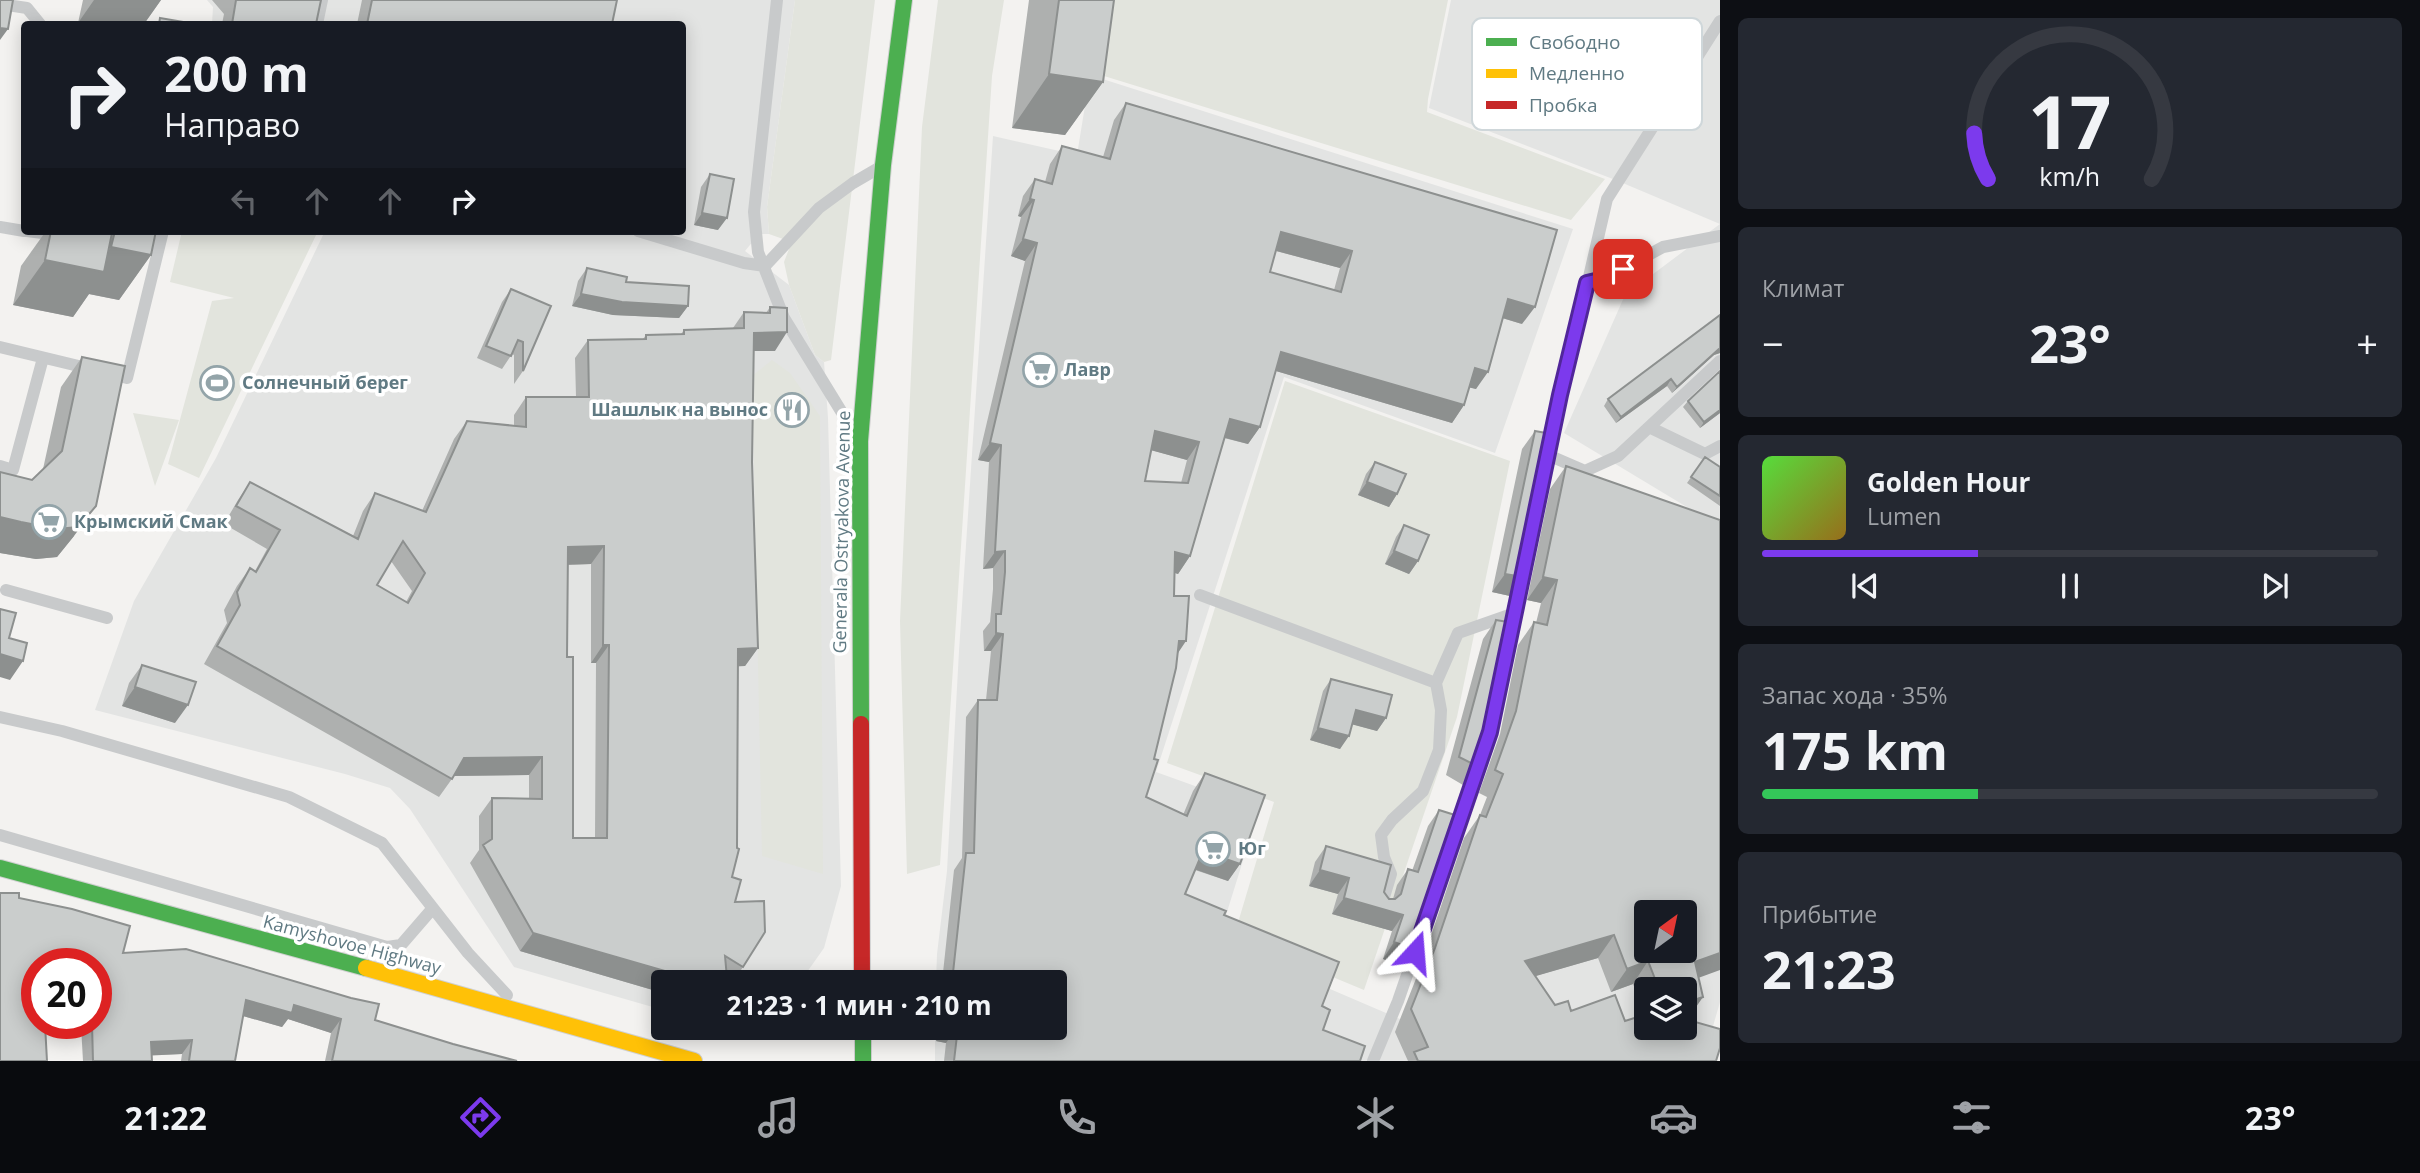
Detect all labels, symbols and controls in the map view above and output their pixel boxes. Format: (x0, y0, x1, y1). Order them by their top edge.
legend (1472, 18, 1702, 130)
text: Свободно (1529, 29, 1620, 55)
text: 200 m (164, 40, 309, 106)
icon: right (49, 49, 140, 140)
text: Медленно (1529, 60, 1625, 86)
text: 17 (2028, 72, 2112, 171)
text: Пробка (1529, 92, 1598, 118)
text: Направо (164, 103, 300, 146)
text: km/h (2040, 159, 2100, 193)
icon: left (225, 182, 263, 220)
icon: ahead (298, 182, 336, 220)
icon: ahead (371, 182, 409, 220)
icon: right (444, 182, 482, 220)
pin (1593, 239, 1653, 299)
icon: arrive (1604, 250, 1642, 288)
text: Климат (1762, 272, 1844, 304)
text: 23° (2029, 307, 2111, 378)
text: − (1762, 317, 1784, 369)
text: + (2356, 317, 2378, 369)
supermarket icon: Лавр (1021, 351, 1059, 389)
place label: Лавр (1064, 357, 1111, 381)
sports icon: Солнечный берег (198, 364, 236, 402)
place label: Солнечный берег (242, 370, 408, 394)
restaurant icon: Шашлык на вынос (773, 391, 811, 429)
place label: Шашлык на вынос (591, 397, 768, 421)
street label: Generala Ostryakova Avenue (827, 410, 855, 654)
text: Golden Hour (1867, 464, 2030, 500)
text: Lumen (1867, 500, 1941, 532)
supermarket icon: Крымский Смак (30, 503, 68, 541)
place label: Крымский Смак (74, 509, 229, 533)
icon: previous (1846, 567, 1884, 605)
icon: pause (2051, 567, 2089, 605)
icon: next (2256, 567, 2294, 605)
text: Запас хода · 35% (1762, 679, 1947, 711)
text: 175 km (1762, 714, 1948, 785)
supermarket icon: Юг (1194, 830, 1232, 868)
place label: Юг (1238, 836, 1266, 860)
text: Прибытие (1762, 898, 1877, 930)
north arrow (1634, 900, 1698, 962)
map controls (1634, 900, 1697, 1040)
street label: Kamyshovoe Highway (261, 909, 445, 980)
position arrow (1378, 915, 1452, 989)
text: 21:23 (1762, 933, 1896, 1004)
speed limit sign: 20 (21, 948, 112, 1039)
button: layers (1634, 977, 1697, 1040)
text: 21:23 · 1 мин · 210 m (726, 987, 992, 1023)
icon: directions (456, 1093, 505, 1142)
icon: music (754, 1093, 803, 1142)
icon: phone (1052, 1093, 1101, 1142)
icon: climate (1351, 1093, 1400, 1142)
icon: car (1649, 1093, 1698, 1142)
icon: filters (1947, 1093, 1996, 1142)
text: 21:22 (125, 1096, 207, 1139)
text: 23° (2245, 1096, 2295, 1139)

